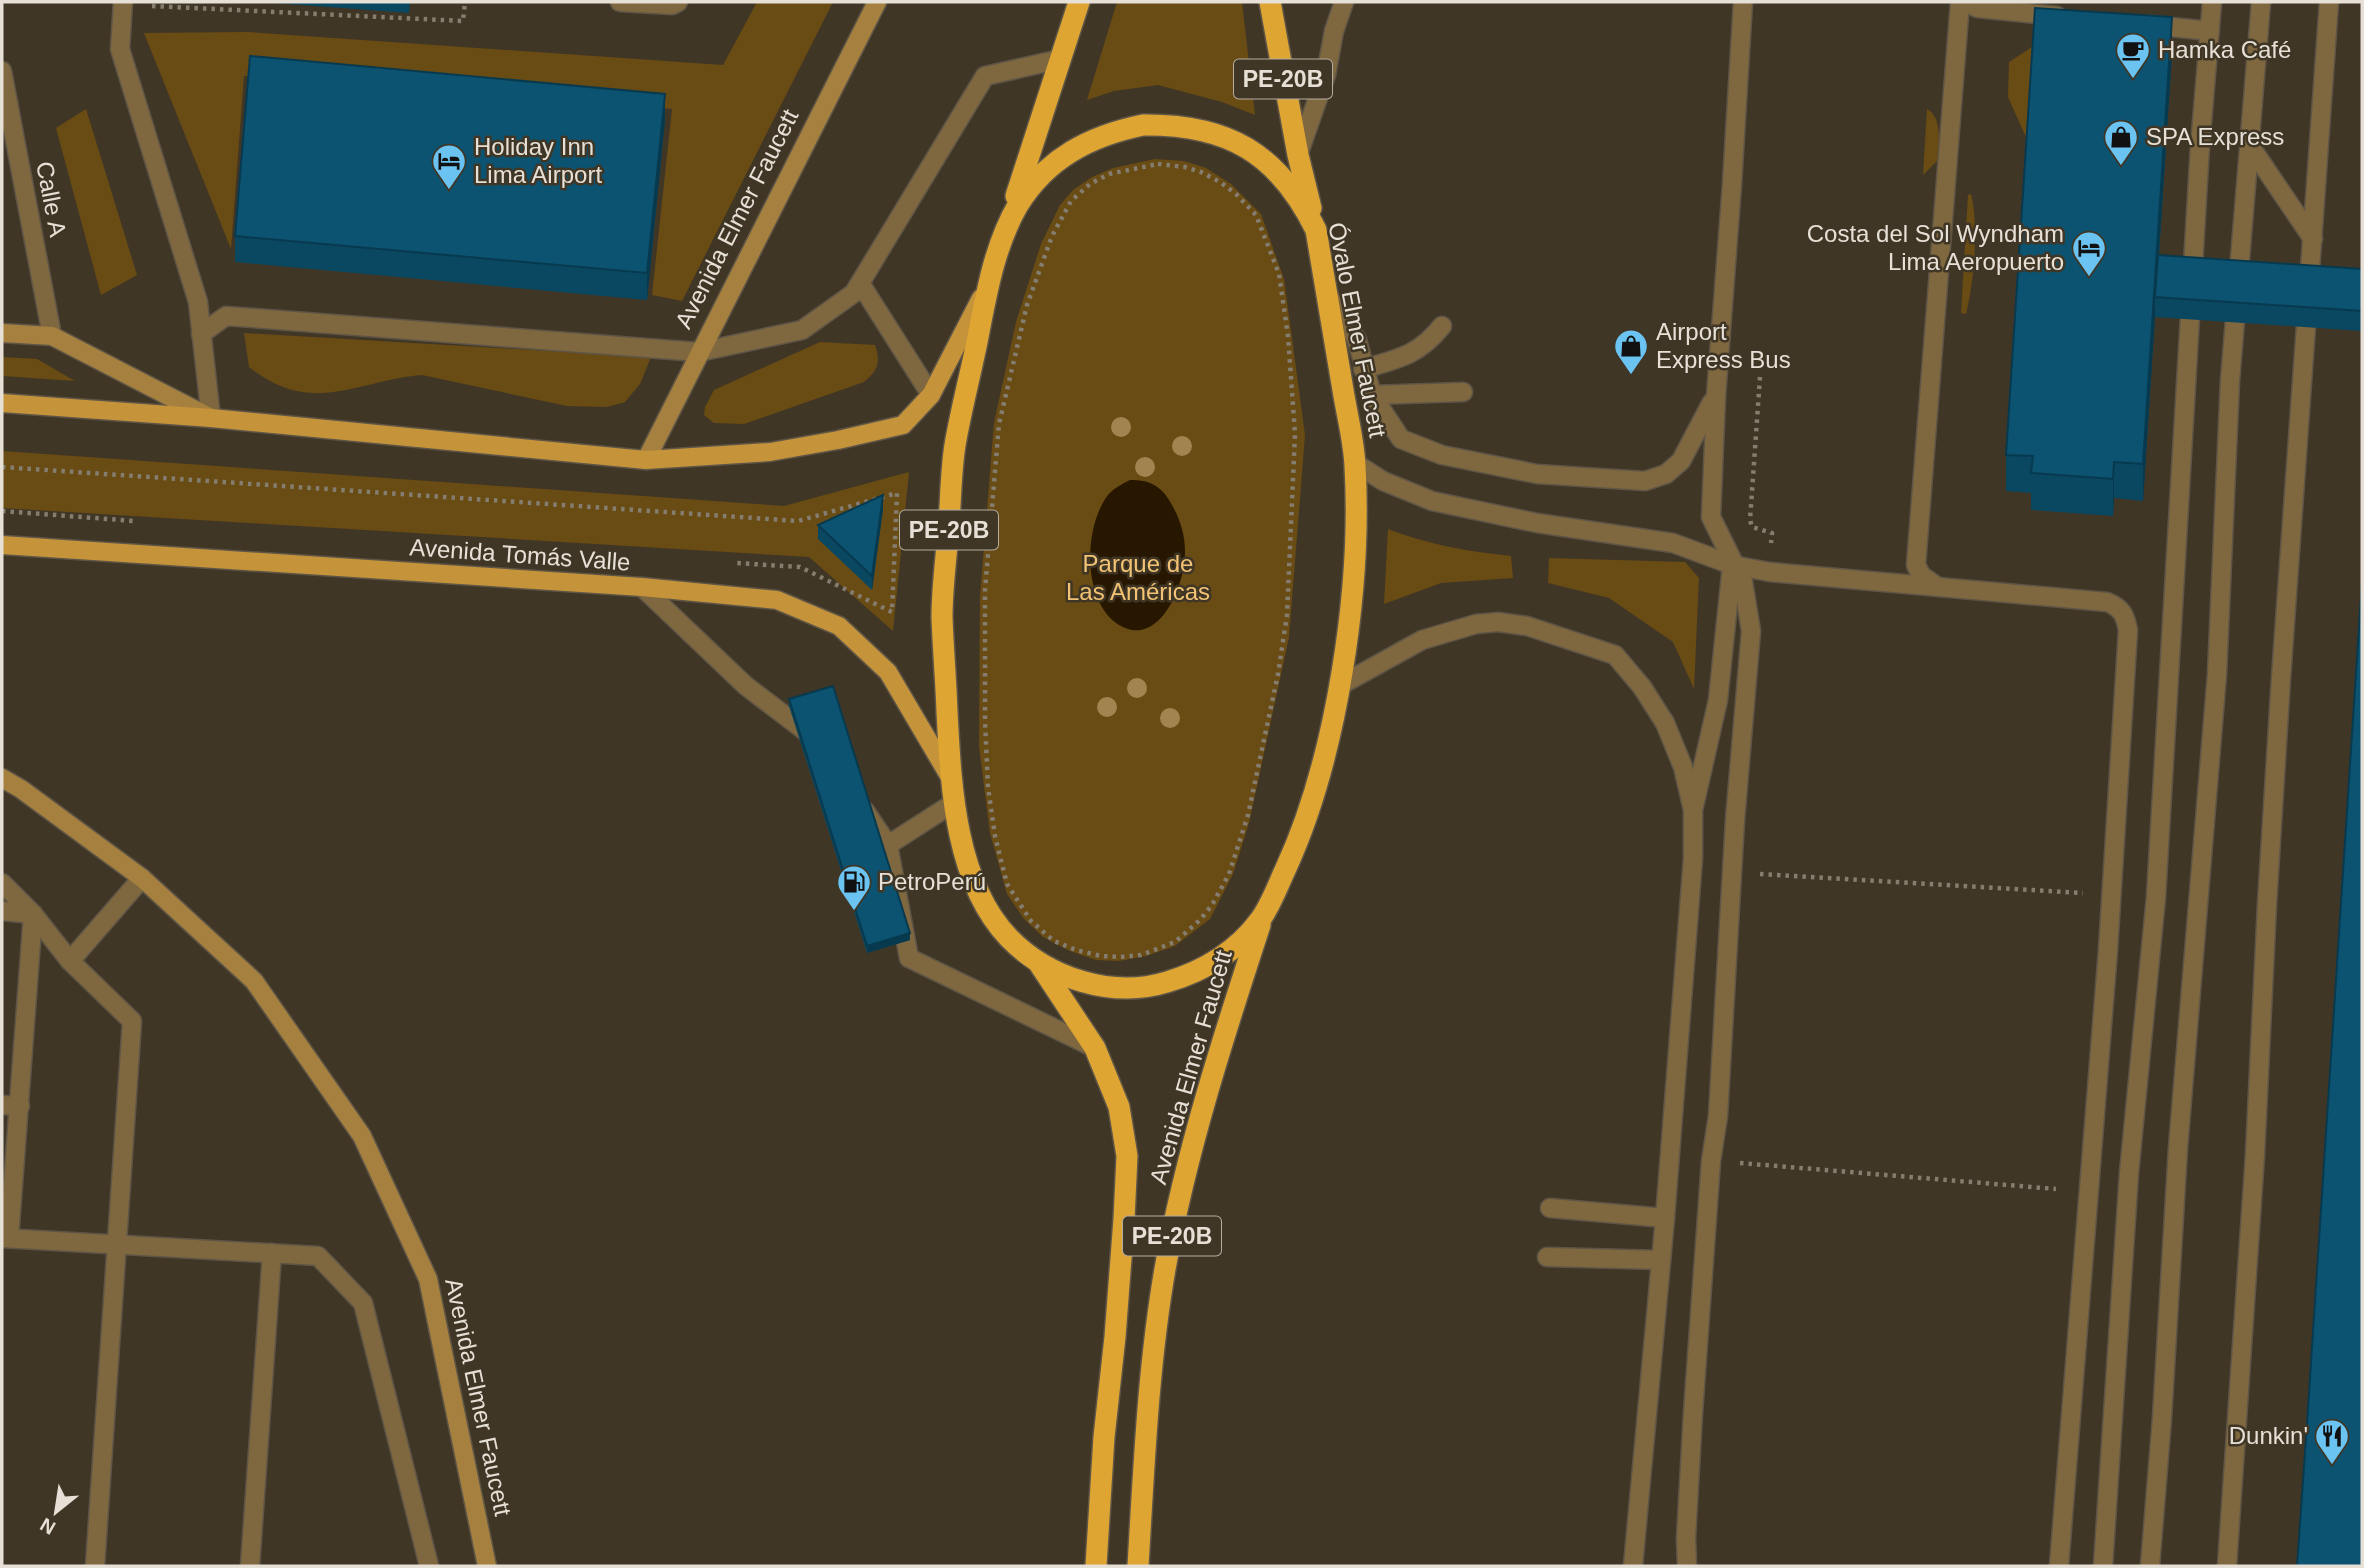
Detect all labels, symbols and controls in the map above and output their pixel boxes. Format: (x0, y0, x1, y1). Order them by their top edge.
cafe icon: Hamka Café (2114, 31, 2152, 80)
place label: Hamka Café (2158, 36, 2291, 63)
road number: PE-20B (1234, 60, 1332, 99)
street label: Avenida Elmer Faucett (670, 104, 804, 333)
shop icon: SPA Express (2102, 118, 2140, 167)
place label: SPA Express (2146, 123, 2284, 150)
place label: Holiday Inn Lima Airport (474, 133, 602, 188)
hotel icon: Holiday Inn Lima Airport (430, 142, 468, 191)
street label: Calle A (31, 159, 72, 239)
street label: Óvalo Elmer Faucett (1323, 220, 1392, 440)
place label: Costa del Sol Wyndham Lima Aeropuerto (1807, 220, 2064, 275)
hotel icon: Costa del Sol Wyndham Lima Aeropuerto (2070, 229, 2108, 278)
place label: Airport Express Bus (1656, 318, 1791, 373)
shop icon: Airport Express Bus (1612, 327, 1650, 376)
road number: PE-20B (900, 510, 998, 550)
street label: Avenida Tomás Valle (409, 533, 631, 576)
park label: Parque de Las Américas (1066, 550, 1210, 605)
fuel station icon: PetroPerú (835, 863, 873, 912)
place label: PetroPerú (878, 868, 986, 895)
street label: Avenida Elmer Faucett (1144, 946, 1237, 1187)
road number: PE-20B (1123, 1217, 1221, 1256)
street label: Avenida Elmer Faucett (440, 1276, 517, 1519)
restaurant icon: Dunkin' (2313, 1417, 2351, 1466)
place label: Dunkin' (2229, 1422, 2308, 1449)
north arrow (21, 1477, 91, 1547)
text: N (37, 1514, 59, 1539)

